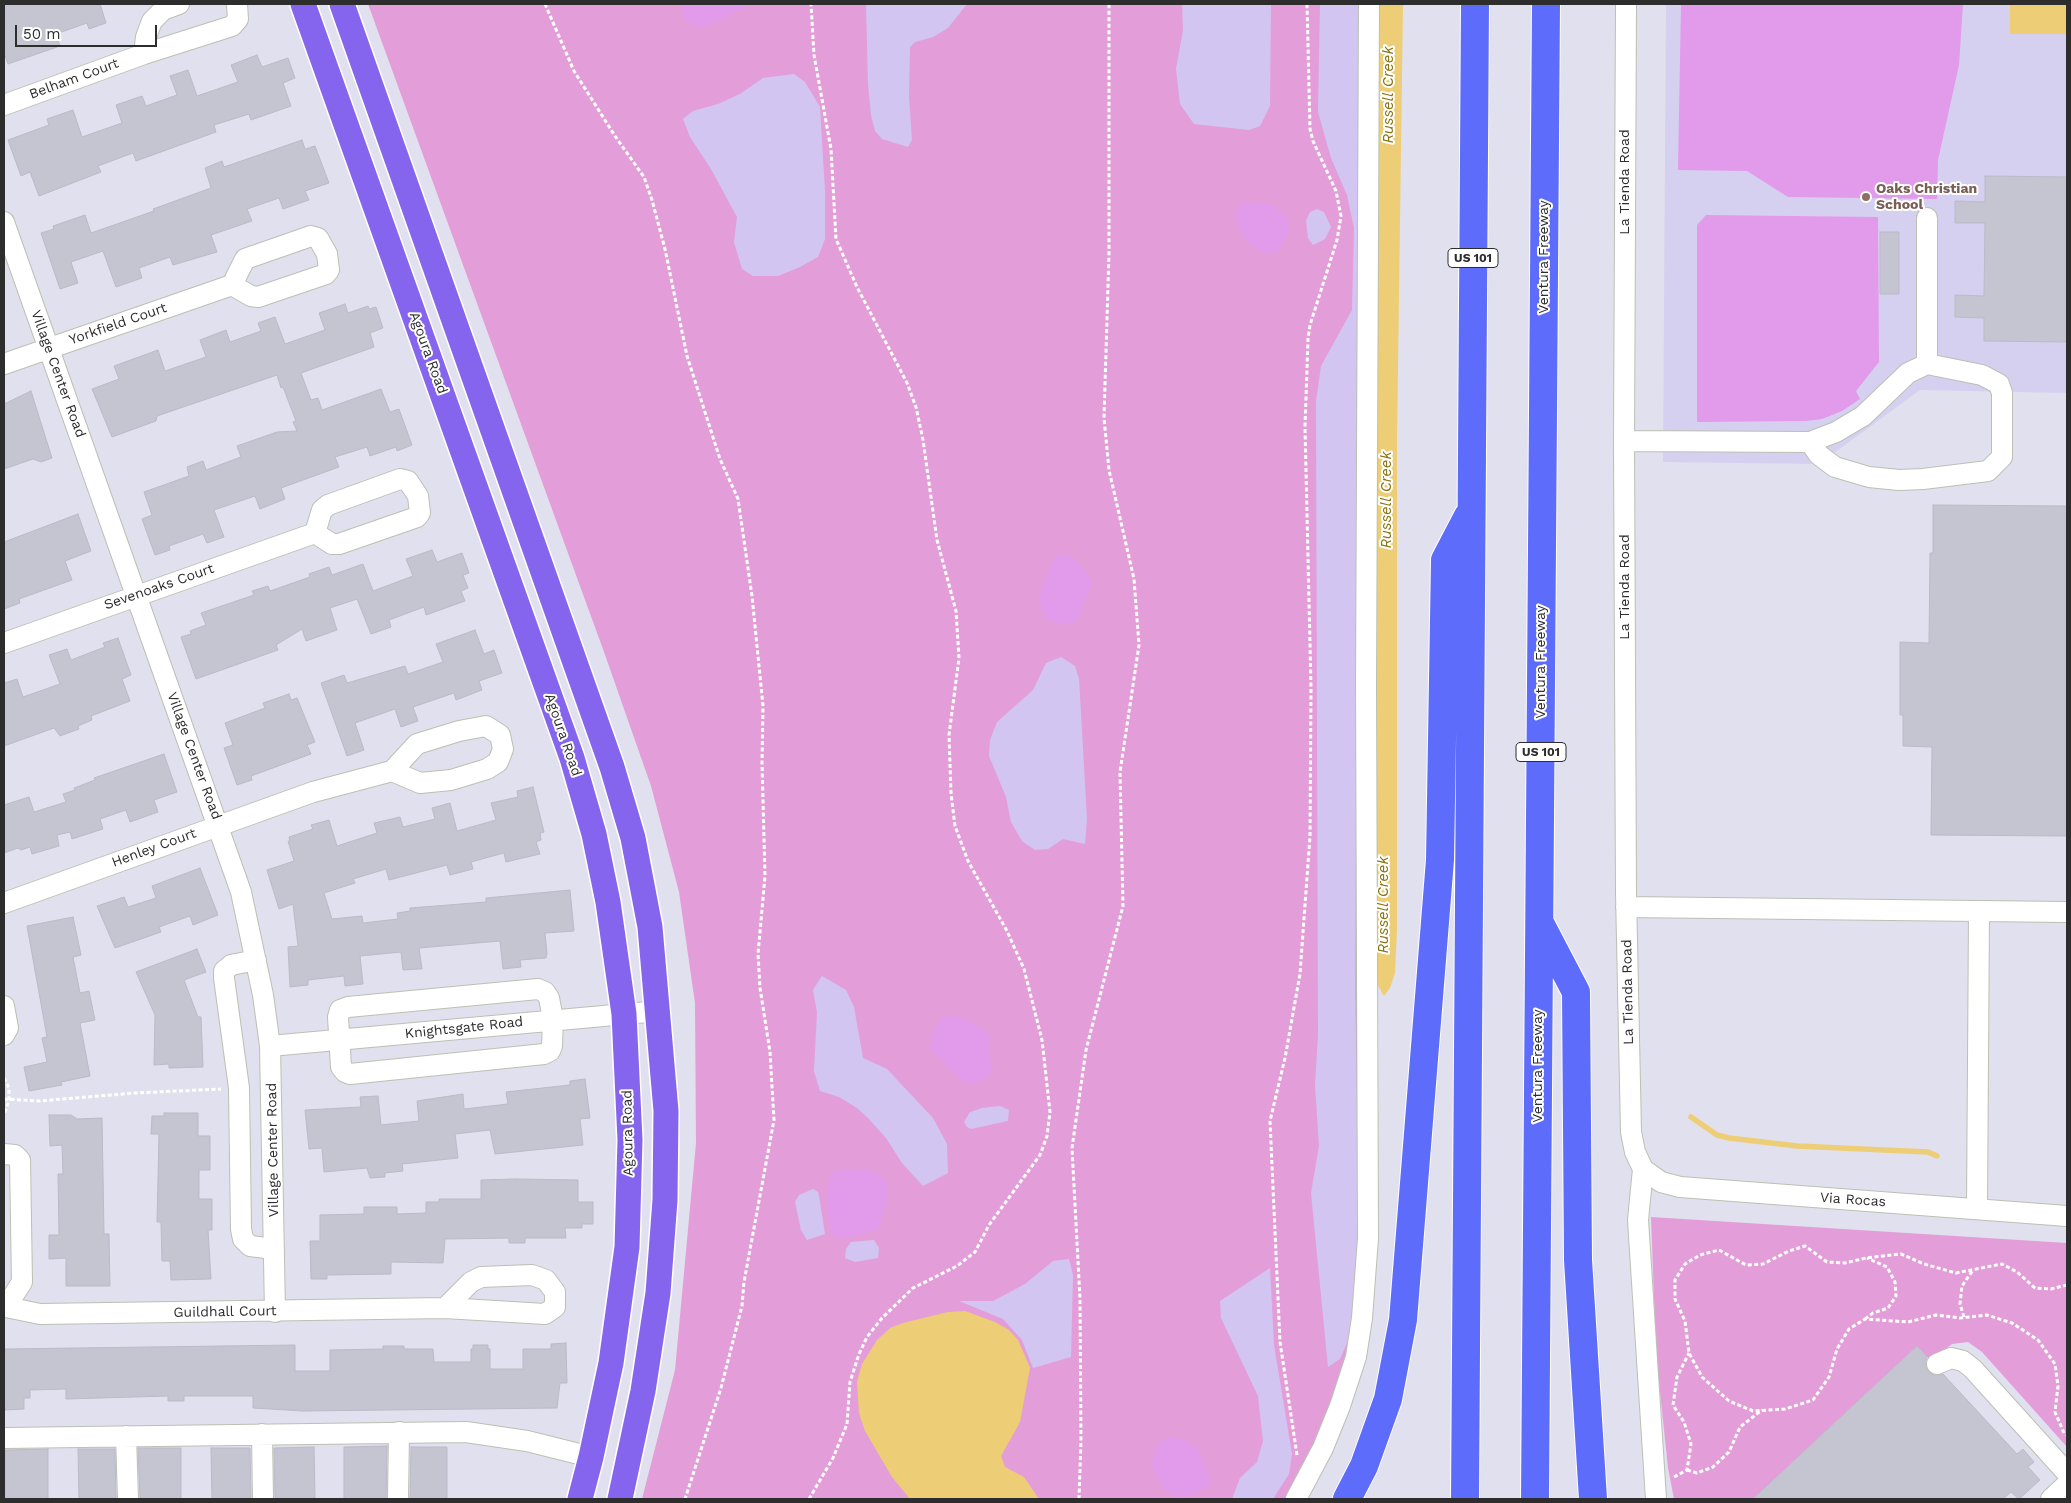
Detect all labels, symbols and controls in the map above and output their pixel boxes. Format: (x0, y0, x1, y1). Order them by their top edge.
scale bar (18, 15, 160, 47)
text: 50 m (23, 25, 60, 43)
water label: Russell Creek (1380, 46, 1398, 144)
street label: Belham Court (27, 55, 121, 103)
street label: La Tienda Road (1617, 129, 1633, 235)
place label: Oaks Christian School (1876, 181, 1977, 213)
marker: Oaks Christian School (1860, 191, 1872, 203)
street label: Ventura Freeway (1536, 200, 1552, 314)
road number: US 101 (1448, 248, 1498, 268)
street label: Yorkfield Court (67, 299, 169, 349)
street label: Village Center Road (27, 308, 89, 440)
street label: Agoura Road (405, 310, 451, 396)
water label: Russell Creek (1378, 451, 1396, 549)
street label: La Tienda Road (1617, 534, 1633, 640)
street label: Sevenoaks Court (102, 560, 216, 614)
street label: Ventura Freeway (1533, 605, 1549, 719)
street label: Village Center Road (163, 690, 225, 822)
street label: Agoura Road (541, 692, 585, 778)
road number: US 101 (1516, 742, 1566, 762)
street label: Henley Court (109, 825, 199, 871)
water label: Russell Creek (1375, 856, 1393, 954)
street label: La Tienda Road (1619, 939, 1637, 1045)
street label: Ventura Freeway (1530, 1009, 1546, 1123)
street label: Knightsgate Road (404, 1013, 524, 1043)
street label: Village Center Road (263, 1083, 283, 1217)
street label: Agoura Road (619, 1090, 637, 1176)
street label: Via Rocas (1819, 1189, 1887, 1211)
street label: Guildhall Court (173, 1303, 277, 1321)

